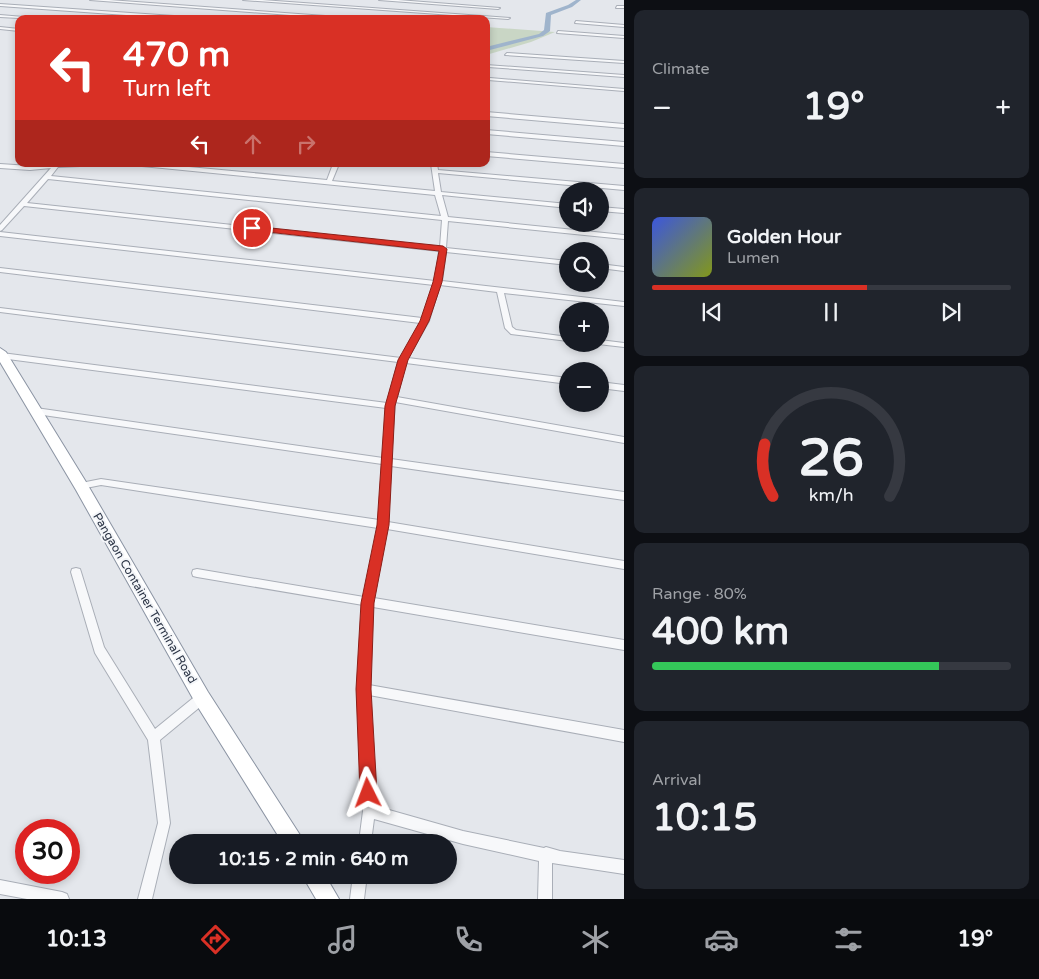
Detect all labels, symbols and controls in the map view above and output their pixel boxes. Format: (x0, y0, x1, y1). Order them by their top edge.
text: 470 m (123, 34, 230, 76)
icon: left (40, 35, 105, 100)
text: Climate (652, 59, 710, 79)
text: Turn left (123, 76, 211, 102)
text: 19° (803, 84, 865, 130)
text: − (652, 91, 672, 125)
text: + (995, 91, 1011, 125)
icon: left (186, 130, 214, 158)
icon: ahead (239, 130, 267, 158)
icon: right (292, 130, 320, 158)
map controls (559, 182, 609, 412)
button: sound (559, 182, 609, 232)
pin (231, 207, 273, 249)
icon: arrive (238, 214, 266, 242)
text: Golden Hour (727, 226, 841, 248)
button: search (559, 242, 609, 292)
text: Lumen (727, 248, 779, 268)
icon: previous (698, 298, 726, 326)
icon: pause (817, 298, 845, 326)
icon: next (937, 298, 965, 326)
button: + (559, 302, 609, 352)
button: − (559, 362, 609, 412)
text: 26 (799, 427, 864, 490)
text: km/h (809, 485, 854, 506)
street label: Pangaon Container Terminal Road (90, 510, 200, 686)
text: Range · 80% (652, 584, 747, 604)
text: 400 km (652, 609, 789, 655)
position arrow (341, 766, 393, 818)
text: Arrival (652, 770, 701, 790)
text: 10:15 (652, 795, 757, 841)
speed limit sign: 30 (15, 819, 80, 884)
text: 10:15 · 2 min · 640 m (217, 848, 409, 870)
icon: directions (198, 922, 233, 957)
icon: music (325, 922, 360, 957)
icon: phone (451, 922, 486, 957)
icon: climate (578, 922, 613, 957)
icon: car (704, 922, 739, 957)
icon: filters (831, 922, 866, 957)
text: 10:13 (46, 926, 107, 952)
text: 19° (957, 926, 993, 952)

